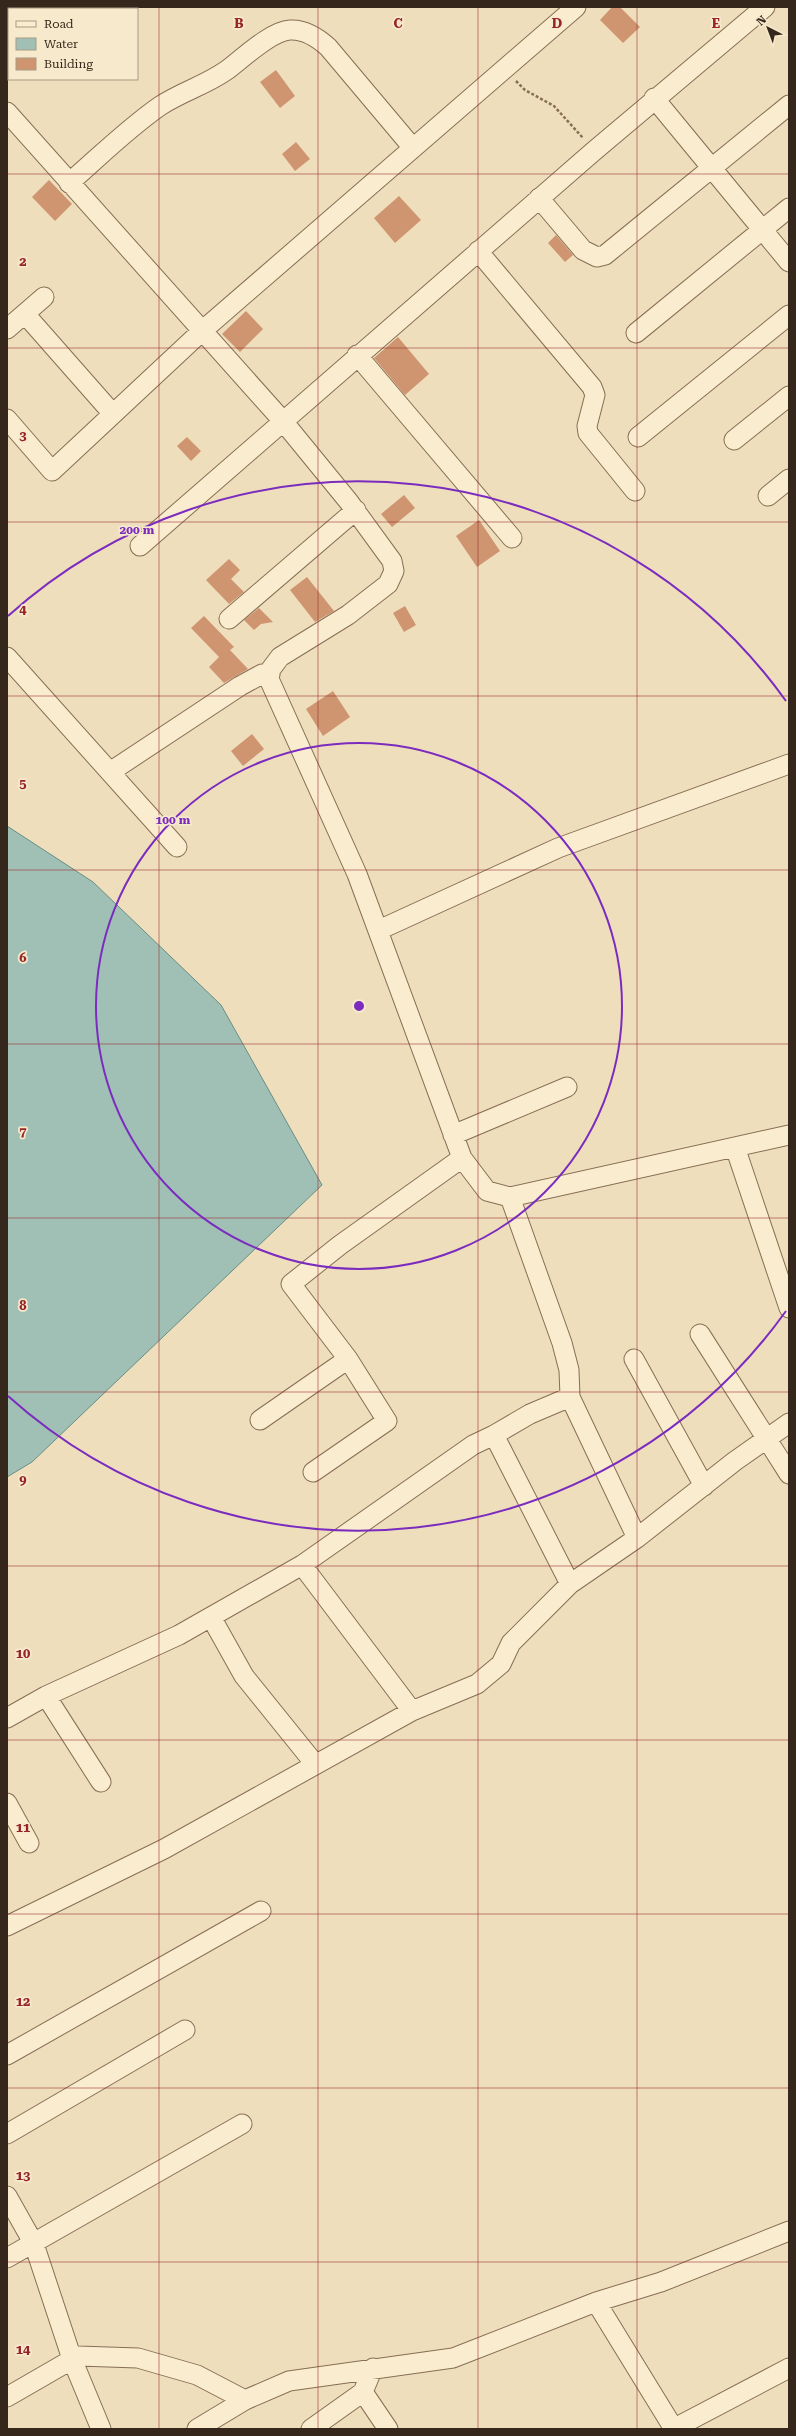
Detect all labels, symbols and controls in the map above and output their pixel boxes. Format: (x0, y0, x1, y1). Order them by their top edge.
legend (8, 8, 138, 80)
north arrow (748, 8, 788, 48)
text: N (754, 13, 770, 29)
text: B (234, 16, 244, 31)
text: C (393, 16, 403, 31)
text: D (552, 16, 562, 31)
text: E (712, 16, 720, 31)
text: Road (44, 17, 74, 31)
text: Water (44, 37, 78, 51)
text: Building (44, 57, 93, 71)
text: 2 (19, 254, 27, 269)
text: 3 (19, 428, 27, 443)
text: 200 m (120, 523, 155, 537)
text: 4 (19, 602, 27, 617)
text: 5 (19, 776, 27, 791)
text: 100 m (156, 813, 191, 827)
text: 6 (19, 950, 27, 965)
centre of rings (352, 999, 366, 1013)
text: 7 (19, 1124, 27, 1139)
text: 8 (19, 1298, 27, 1313)
text: 9 (19, 1472, 27, 1487)
text: 10 (16, 1646, 30, 1661)
text: 11 (16, 1820, 30, 1835)
text: 12 (16, 1994, 30, 2009)
text: 13 (16, 2168, 30, 2183)
text: 14 (16, 2342, 31, 2357)

